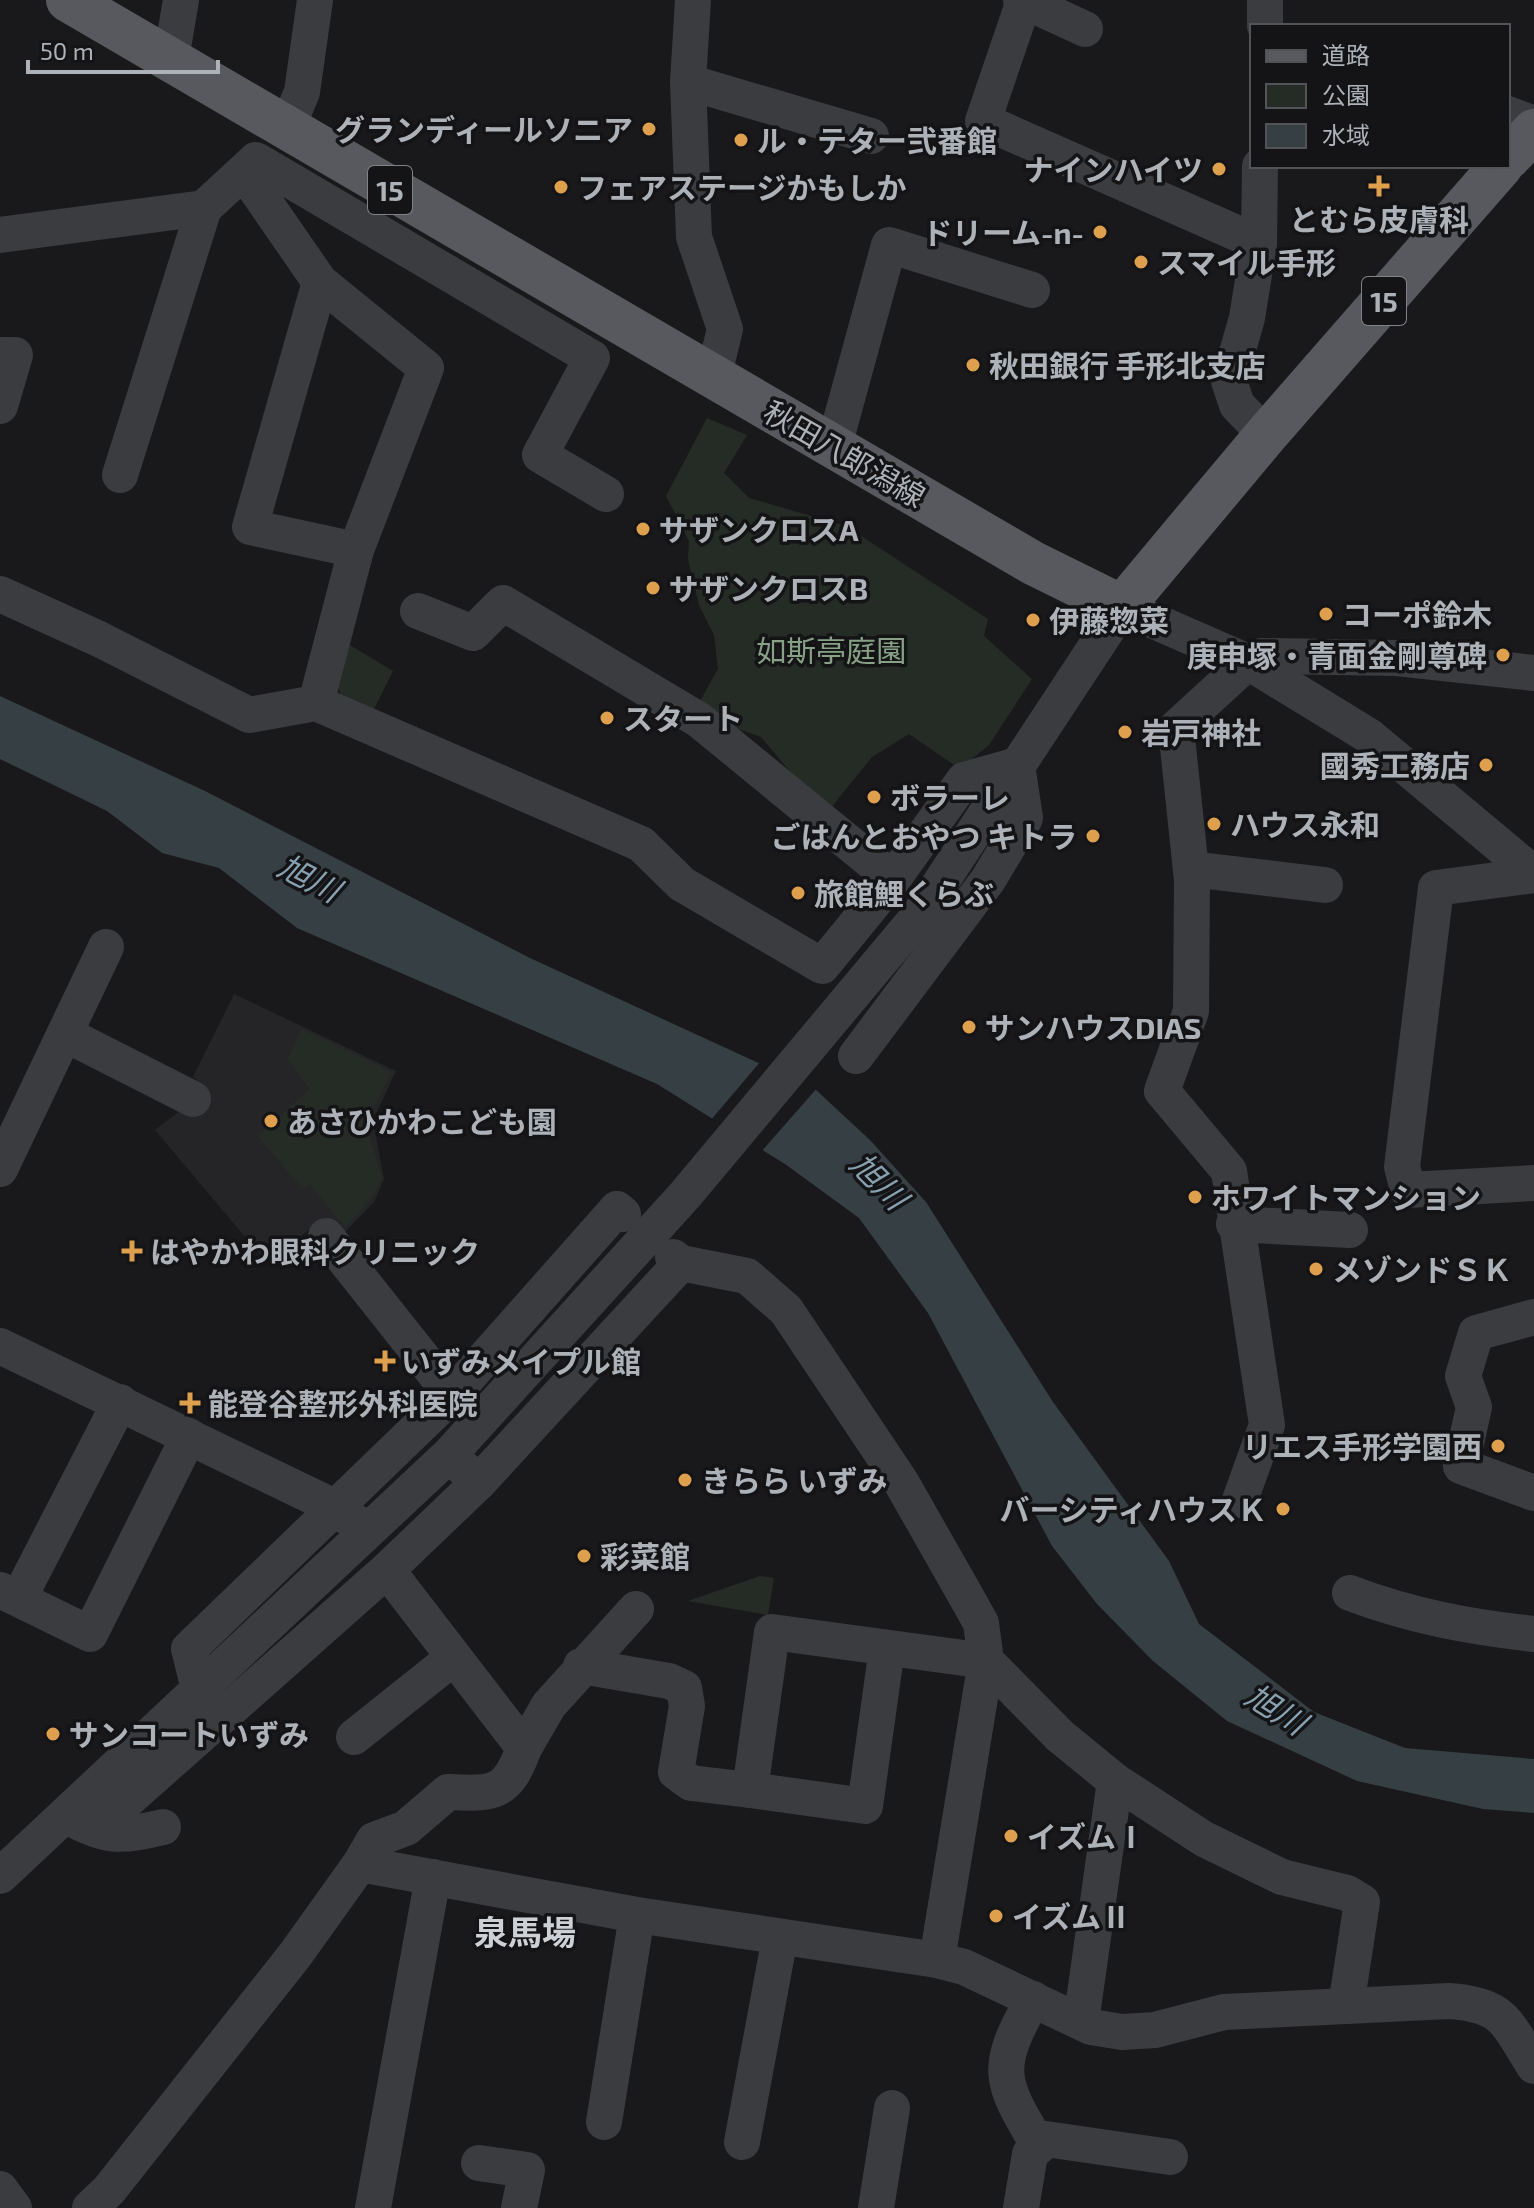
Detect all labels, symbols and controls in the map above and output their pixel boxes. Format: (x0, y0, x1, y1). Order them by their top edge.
scale bar (28, 24, 218, 74)
legend (1250, 24, 1510, 168)
text: 50 m (40, 36, 94, 65)
text: 道路 (1322, 40, 1370, 69)
text: 公園 (1322, 80, 1370, 109)
place label: グランディールソニア (335, 111, 633, 147)
marker: グランディールソニア (640, 120, 658, 138)
text: 水域 (1322, 120, 1370, 149)
place label: ル・テター弐番館 (757, 122, 997, 158)
marker: ル・テター弐番館 (732, 131, 750, 149)
place label: ナインハイツ (1024, 151, 1203, 187)
marker: ナインハイツ (1210, 160, 1228, 178)
road number: 15 (368, 166, 412, 214)
place label: フェアステージかもしか (577, 169, 906, 205)
marker: とむら皮膚科 (1368, 175, 1390, 197)
marker: フェアステージかもしか (552, 178, 570, 196)
place label: とむら皮膚科 (1289, 201, 1469, 237)
place label: ドリーム-n- (922, 214, 1084, 250)
marker: ドリーム-n- (1091, 223, 1109, 241)
place label: スマイル手形 (1157, 244, 1336, 280)
marker: スマイル手形 (1132, 253, 1150, 271)
road number: 15 (1362, 277, 1406, 325)
place label: 秋田銀行 手形北支店 (989, 347, 1265, 383)
marker: 秋田銀行 手形北支店 (964, 356, 982, 374)
street label: 秋田八郎潟線 (758, 392, 932, 514)
place label: サザンクロスA (659, 511, 859, 547)
marker: サザンクロスA (634, 520, 652, 538)
place label: サザンクロスB (669, 570, 868, 606)
marker: サザンクロスB (644, 579, 662, 597)
place label: コーポ鈴木 (1342, 596, 1492, 632)
place label: 伊藤惣菜 (1049, 602, 1169, 638)
marker: コーポ鈴木 (1317, 605, 1335, 623)
marker: 伊藤惣菜 (1024, 611, 1042, 629)
park label: 如斯亭庭園 (756, 632, 906, 668)
place label: 庚申塚・青面金剛尊碑 (1187, 637, 1487, 673)
marker: 庚申塚・青面金剛尊碑 (1494, 646, 1512, 664)
place label: スタート (623, 700, 743, 736)
marker: スタート (598, 709, 616, 727)
place label: 岩戸神社 (1141, 714, 1261, 750)
marker: 岩戸神社 (1116, 723, 1134, 741)
place label: 國秀工務店 (1320, 747, 1470, 783)
marker: 國秀工務店 (1477, 756, 1495, 774)
place label: ボラーレ (890, 779, 1010, 815)
marker: ボラーレ (865, 788, 883, 806)
place label: ハウス永和 (1230, 806, 1380, 842)
marker: ハウス永和 (1205, 815, 1223, 833)
place label: ごはんとおやつ キトラ (771, 818, 1077, 854)
marker: ごはんとおやつ キトラ (1084, 827, 1102, 845)
water label: 旭川 (273, 846, 350, 910)
place label: 旅館鯉くらぶ (814, 875, 994, 911)
marker: 旅館鯉くらぶ (789, 884, 807, 902)
place label: サンハウスDIAS (985, 1009, 1201, 1045)
marker: サンハウスDIAS (960, 1018, 978, 1036)
place label: あさひかわこども園 (287, 1103, 557, 1139)
marker: あさひかわこども園 (262, 1112, 280, 1130)
water label: 旭川 (844, 1144, 918, 1218)
place label: ホワイトマンション (1211, 1179, 1481, 1215)
marker: ホワイトマンション (1186, 1188, 1204, 1206)
place label: はやかわ眼科クリニック (150, 1233, 480, 1269)
marker: はやかわ眼科クリニック (121, 1240, 143, 1262)
place label: メゾンドＳＫ (1332, 1251, 1512, 1287)
marker: メゾンドＳＫ (1307, 1260, 1325, 1278)
place label: いずみメイプル館 (401, 1343, 641, 1379)
marker: いずみメイプル館 (376, 1352, 394, 1370)
place label: 能登谷整形外科医院 (208, 1385, 478, 1421)
marker: 能登谷整形外科医院 (179, 1392, 201, 1414)
place label: リエス手形学園西 (1242, 1428, 1482, 1464)
marker: リエス手形学園西 (1489, 1437, 1507, 1455)
place label: きらら いずみ (701, 1462, 887, 1498)
marker: きらら いずみ (676, 1471, 694, 1489)
place label: バーシティハウスＫ (999, 1491, 1267, 1527)
marker: バーシティハウスＫ (1274, 1500, 1292, 1518)
place label: 彩菜館 (600, 1538, 690, 1574)
marker: 彩菜館 (575, 1547, 593, 1565)
water label: 旭川 (1240, 1675, 1317, 1743)
place label: サンコートいずみ (69, 1716, 309, 1752)
marker: サンコートいずみ (44, 1725, 62, 1743)
place label: イズムⅠ (1027, 1818, 1146, 1854)
marker: イズムⅠ (1002, 1827, 1020, 1845)
place label: イズムⅡ (1012, 1898, 1131, 1934)
marker: イズムⅡ (987, 1907, 1005, 1925)
district label: 泉馬場 (474, 1911, 576, 1952)

